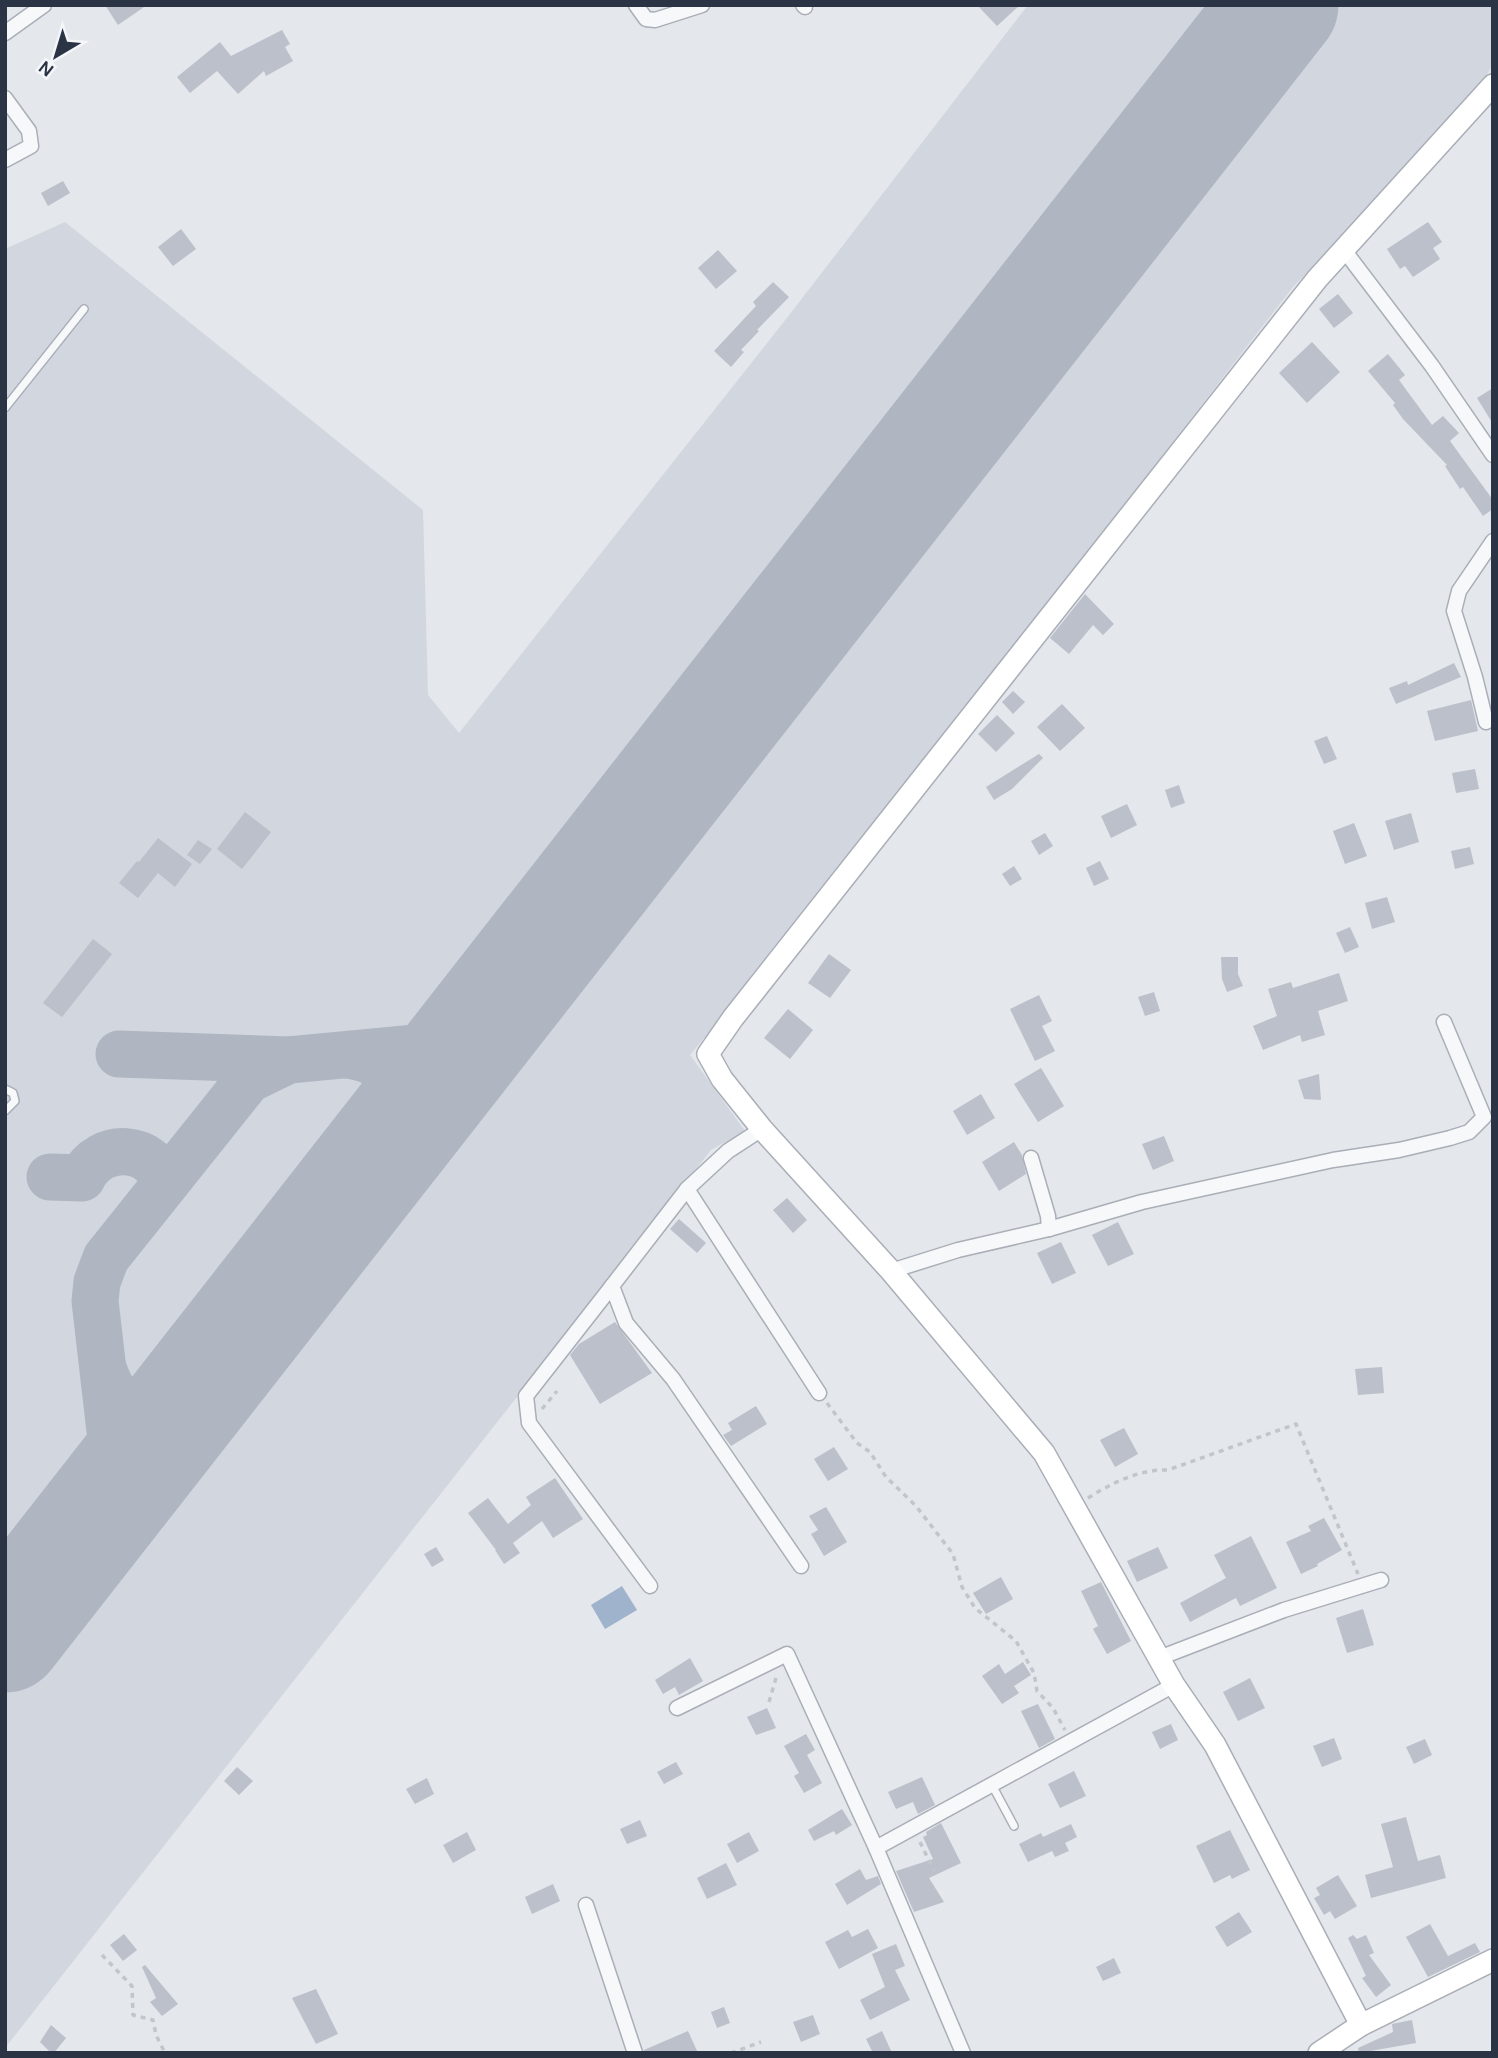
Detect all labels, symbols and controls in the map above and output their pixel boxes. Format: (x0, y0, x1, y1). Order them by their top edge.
north arrow (21, 21, 91, 91)
text: N (34, 56, 58, 81)

